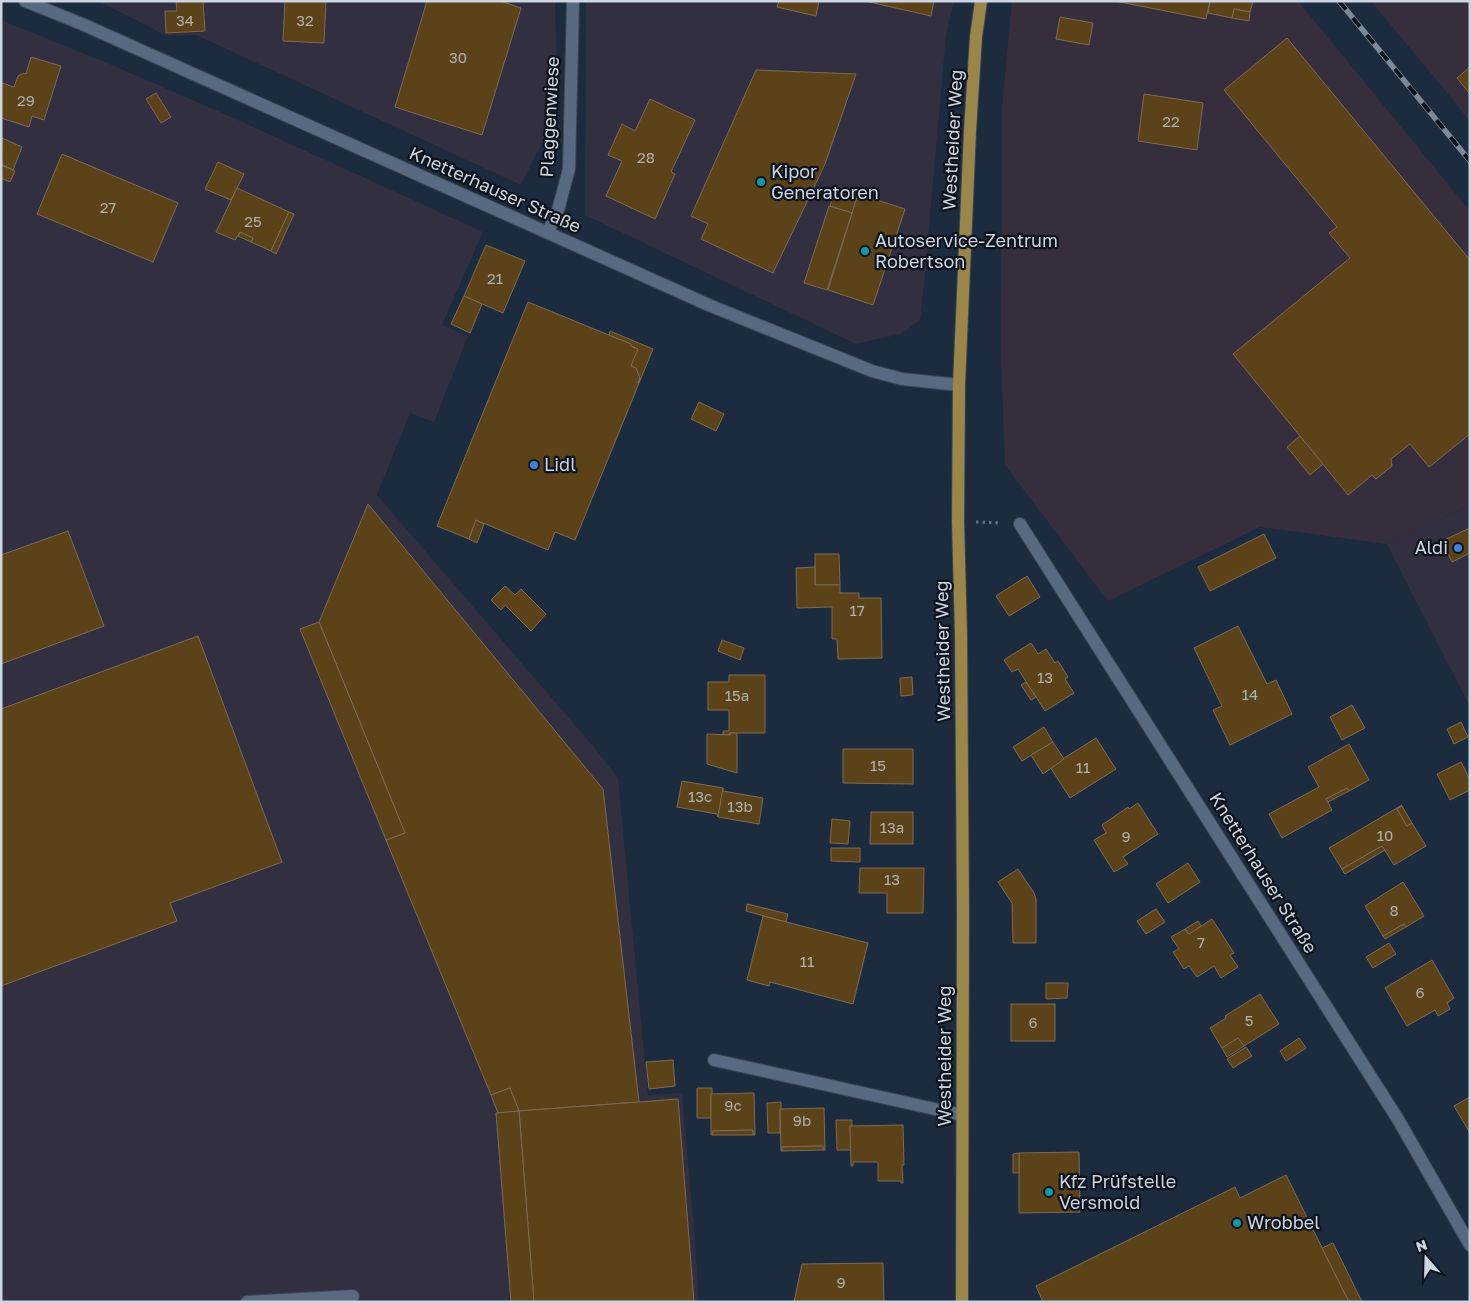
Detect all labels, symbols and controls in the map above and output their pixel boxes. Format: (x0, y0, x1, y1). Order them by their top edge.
house number: 34 (176, 11, 194, 29)
house number: 32 (296, 11, 314, 29)
house number: 30 (449, 48, 467, 66)
street label: Plaggenwiese (535, 56, 563, 178)
street label: Westheider Weg (937, 69, 967, 211)
house number: 29 (17, 91, 35, 109)
house number: 22 (1162, 112, 1180, 130)
street label: Knetterhauser Straße (406, 141, 585, 237)
house number: 28 (637, 148, 655, 166)
place label: Kipor Generatoren (771, 160, 879, 203)
marker: Kipor Generatoren (755, 176, 767, 188)
house number: 27 (100, 198, 116, 216)
house number: 25 (244, 212, 262, 230)
place label: Autoservice-Zentrum Robertson (875, 229, 1058, 272)
marker: Autoservice-Zentrum Robertson (859, 245, 871, 257)
house number: 21 (487, 269, 503, 287)
place label: Lidl (544, 453, 576, 475)
marker: Lidl (528, 459, 540, 471)
place label: Aldi (1415, 536, 1448, 558)
marker: Aldi (1452, 542, 1464, 554)
street label: Westheider Weg (930, 580, 954, 722)
house number: 17 (849, 601, 865, 619)
house number: 13 (1037, 668, 1053, 686)
house number: 14 (1242, 685, 1258, 703)
house number: 15a (725, 686, 749, 704)
house number: 15 (870, 756, 886, 774)
house number: 11 (1076, 758, 1090, 776)
house number: 13c (688, 787, 712, 805)
street label: Knetterhauser Straße (1205, 788, 1322, 957)
house number: 13b (727, 797, 753, 815)
house number: 13a (880, 818, 904, 836)
house number: 10 (1377, 826, 1393, 844)
house number: 9 (1121, 827, 1131, 845)
house number: 13 (884, 870, 900, 888)
house number: 8 (1389, 901, 1399, 919)
house number: 7 (1197, 933, 1205, 951)
house number: 11 (800, 952, 814, 970)
house number: 6 (1415, 983, 1425, 1001)
street label: Westheider Weg (933, 985, 955, 1127)
house number: 5 (1245, 1011, 1253, 1029)
house number: 6 (1028, 1013, 1038, 1031)
house number: 9c (724, 1096, 742, 1114)
house number: 9b (793, 1111, 811, 1129)
place label: Kfz Prüfstelle Versmold (1059, 1170, 1176, 1213)
marker: Kfz Prüfstelle Versmold (1043, 1186, 1055, 1198)
place label: Wrobbel (1247, 1211, 1320, 1233)
marker: Wrobbel (1231, 1217, 1243, 1229)
north arrow (1401, 1233, 1451, 1283)
text: N (1413, 1236, 1429, 1255)
house number: 9 (836, 1273, 846, 1291)

